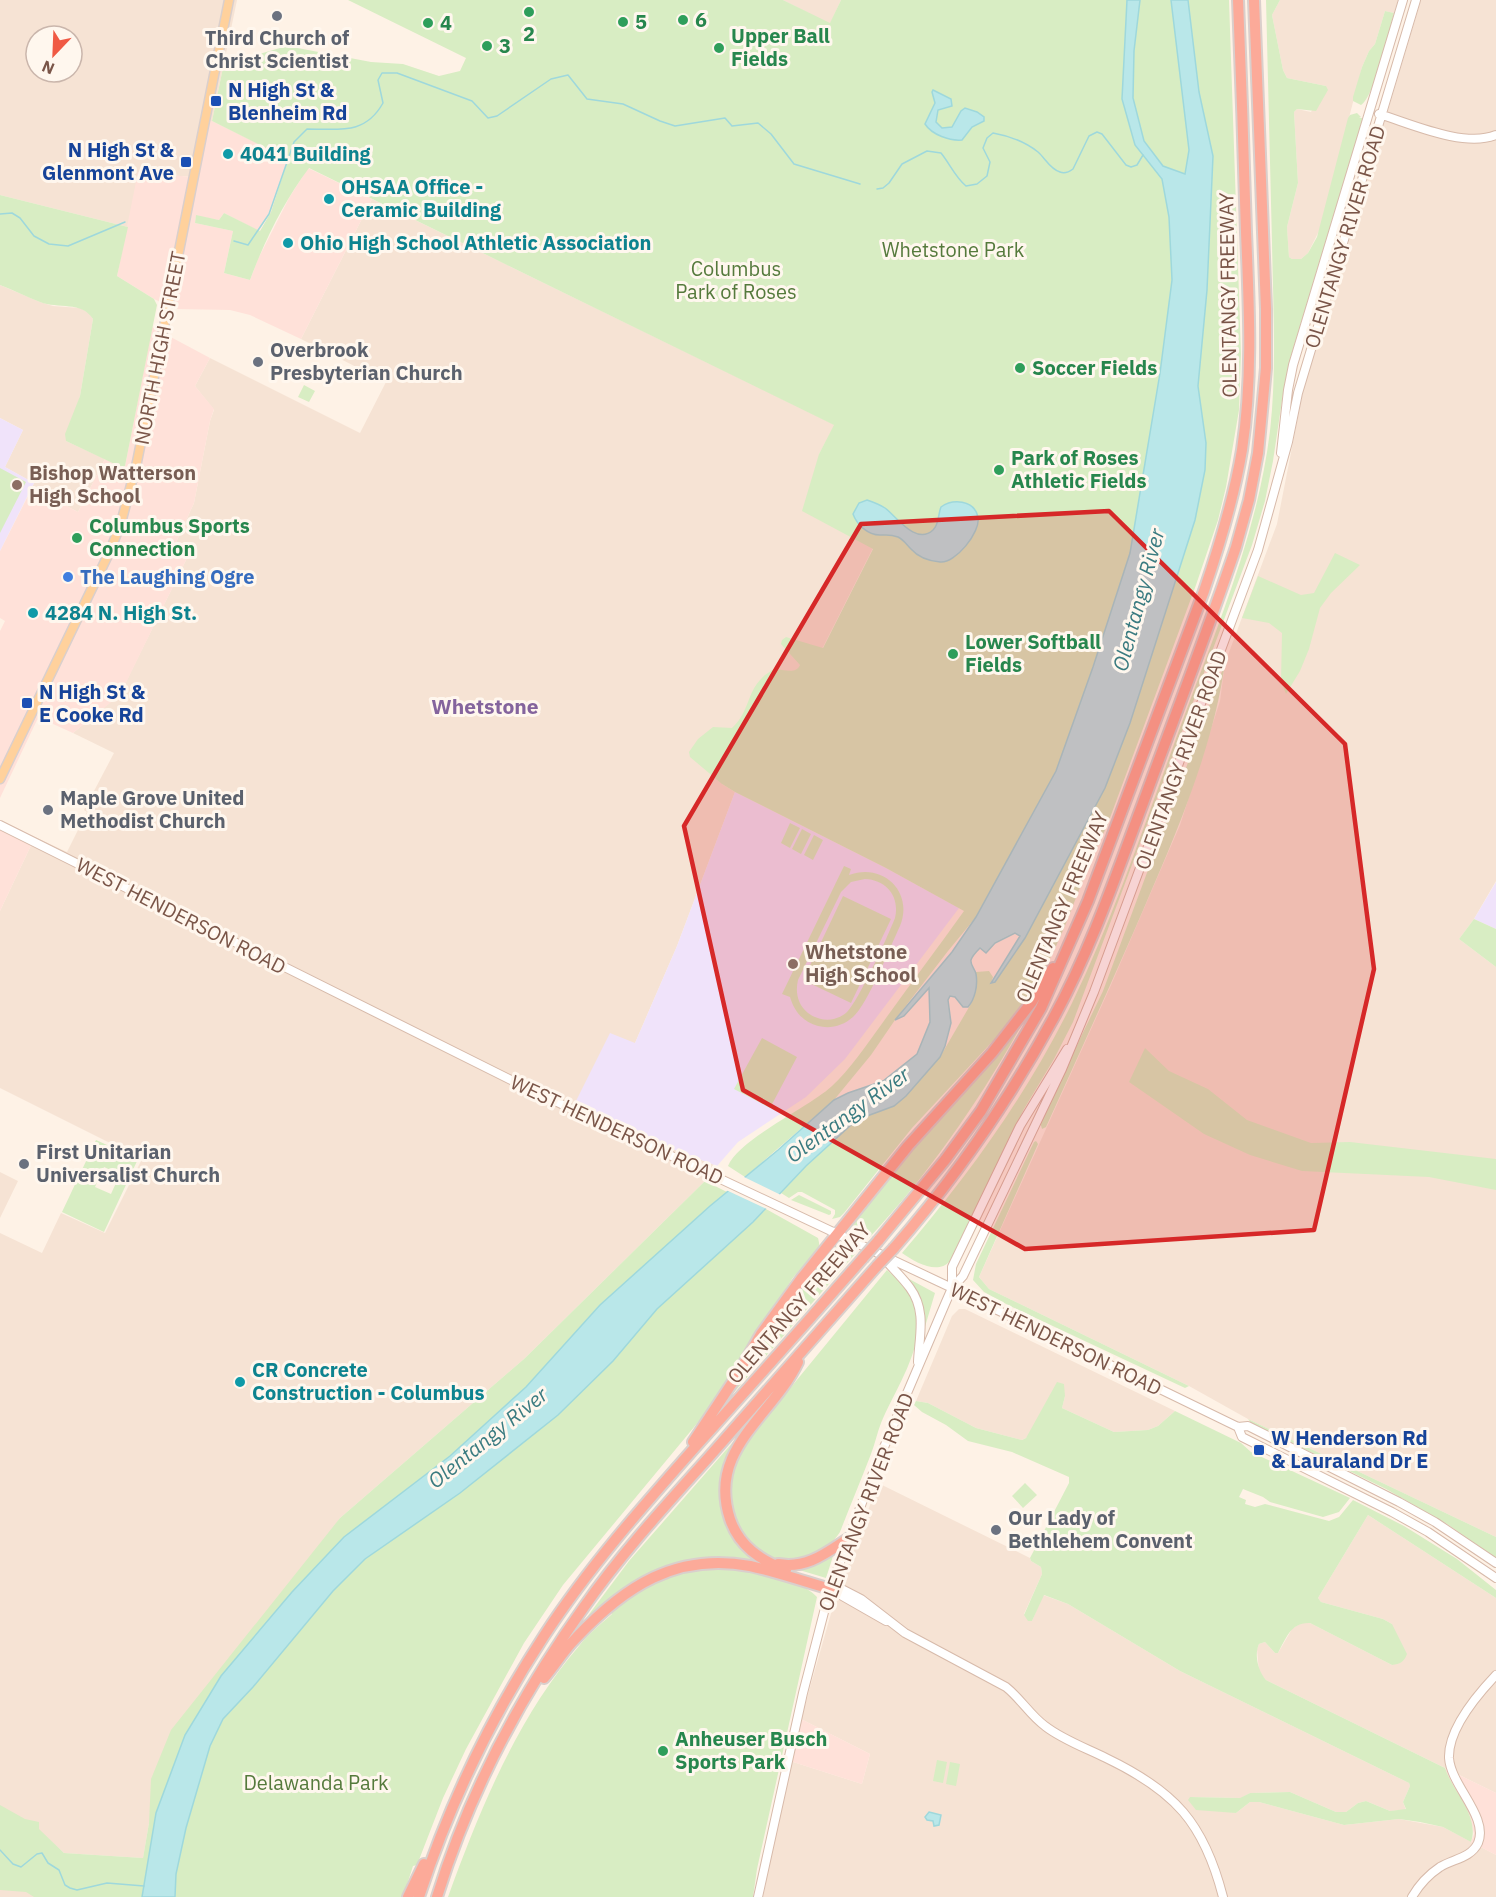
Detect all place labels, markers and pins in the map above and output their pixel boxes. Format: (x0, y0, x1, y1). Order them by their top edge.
marker: 2 (522, 5, 536, 19)
place label: 6 (695, 6, 707, 33)
place label: 5 (635, 8, 647, 35)
marker: Third Church of Christ Scientist (270, 9, 284, 23)
place label: 4 (440, 9, 452, 36)
marker: 6 (676, 13, 690, 27)
marker: 5 (616, 15, 630, 29)
marker: 4 (421, 16, 435, 30)
place label: 2 (523, 20, 535, 47)
place label: Upper Ball Fields (731, 22, 830, 72)
place label: Third Church of Christ Scientist (205, 24, 349, 74)
place label: 3 (499, 32, 511, 59)
marker: 3 (480, 39, 494, 53)
marker: Upper Ball Fields (712, 41, 726, 55)
place label: N High St & Blenheim Rd (228, 76, 347, 126)
marker: N High St & Blenheim Rd (209, 94, 223, 108)
place label: N High St & Glenmont Ave (42, 136, 175, 186)
place label: 4041 Building (240, 140, 372, 167)
marker: 4041 Building (221, 147, 235, 161)
marker: N High St & Glenmont Ave (179, 155, 193, 169)
place label: OHSAA Office - Ceramic Building (341, 173, 502, 223)
marker: OHSAA Office - Ceramic Building (322, 192, 336, 206)
place label: Ohio High School Athletic Association (300, 229, 651, 256)
marker: Ohio High School Athletic Association (281, 236, 295, 250)
place label: Overbrook Presbyterian Church (270, 336, 463, 386)
place label: Soccer Fields (1032, 354, 1157, 381)
marker: Overbrook Presbyterian Church (251, 355, 265, 369)
marker: Soccer Fields (1013, 361, 1027, 375)
place label: Park of Roses Athletic Fields (1011, 444, 1147, 494)
place label: Bishop Watterson High School (29, 459, 196, 509)
marker: Park of Roses Athletic Fields (992, 463, 1006, 477)
marker: Bishop Watterson High School (10, 478, 24, 492)
place label: Columbus Sports Connection (89, 512, 250, 562)
marker: Columbus Sports Connection (70, 531, 84, 545)
place label: The Laughing Ogre (80, 563, 254, 590)
marker: The Laughing Ogre (61, 570, 75, 584)
place label: 4284 N. High St. (45, 599, 197, 626)
marker: 4284 N. High St. (26, 606, 40, 620)
place label: Lower Softball Fields (965, 628, 1101, 678)
marker: Lower Softball Fields (946, 647, 960, 661)
place label: N High St & E Cooke Rd (39, 678, 146, 728)
marker: N High St & E Cooke Rd (20, 696, 34, 710)
place label: Maple Grove United Methodist Church (60, 784, 244, 834)
marker: Maple Grove United Methodist Church (41, 803, 55, 817)
place label: Whetstone High School (805, 938, 916, 988)
marker: Whetstone High School (786, 957, 800, 971)
place label: First Unitarian Universalist Church (36, 1138, 220, 1188)
marker: First Unitarian Universalist Church (17, 1157, 31, 1171)
place label: CR Concrete Construction - Columbus (252, 1356, 485, 1406)
marker: CR Concrete Construction - Columbus (233, 1375, 247, 1389)
place label: W Henderson Rd & Lauraland Dr E (1271, 1424, 1428, 1474)
marker: W Henderson Rd & Lauraland Dr E (1252, 1443, 1266, 1457)
place label: Our Lady of Bethlehem Convent (1008, 1504, 1193, 1554)
marker: Our Lady of Bethlehem Convent (989, 1523, 1003, 1537)
place label: Anheuser Busch Sports Park (675, 1725, 827, 1775)
marker: Anheuser Busch Sports Park (656, 1744, 670, 1758)

